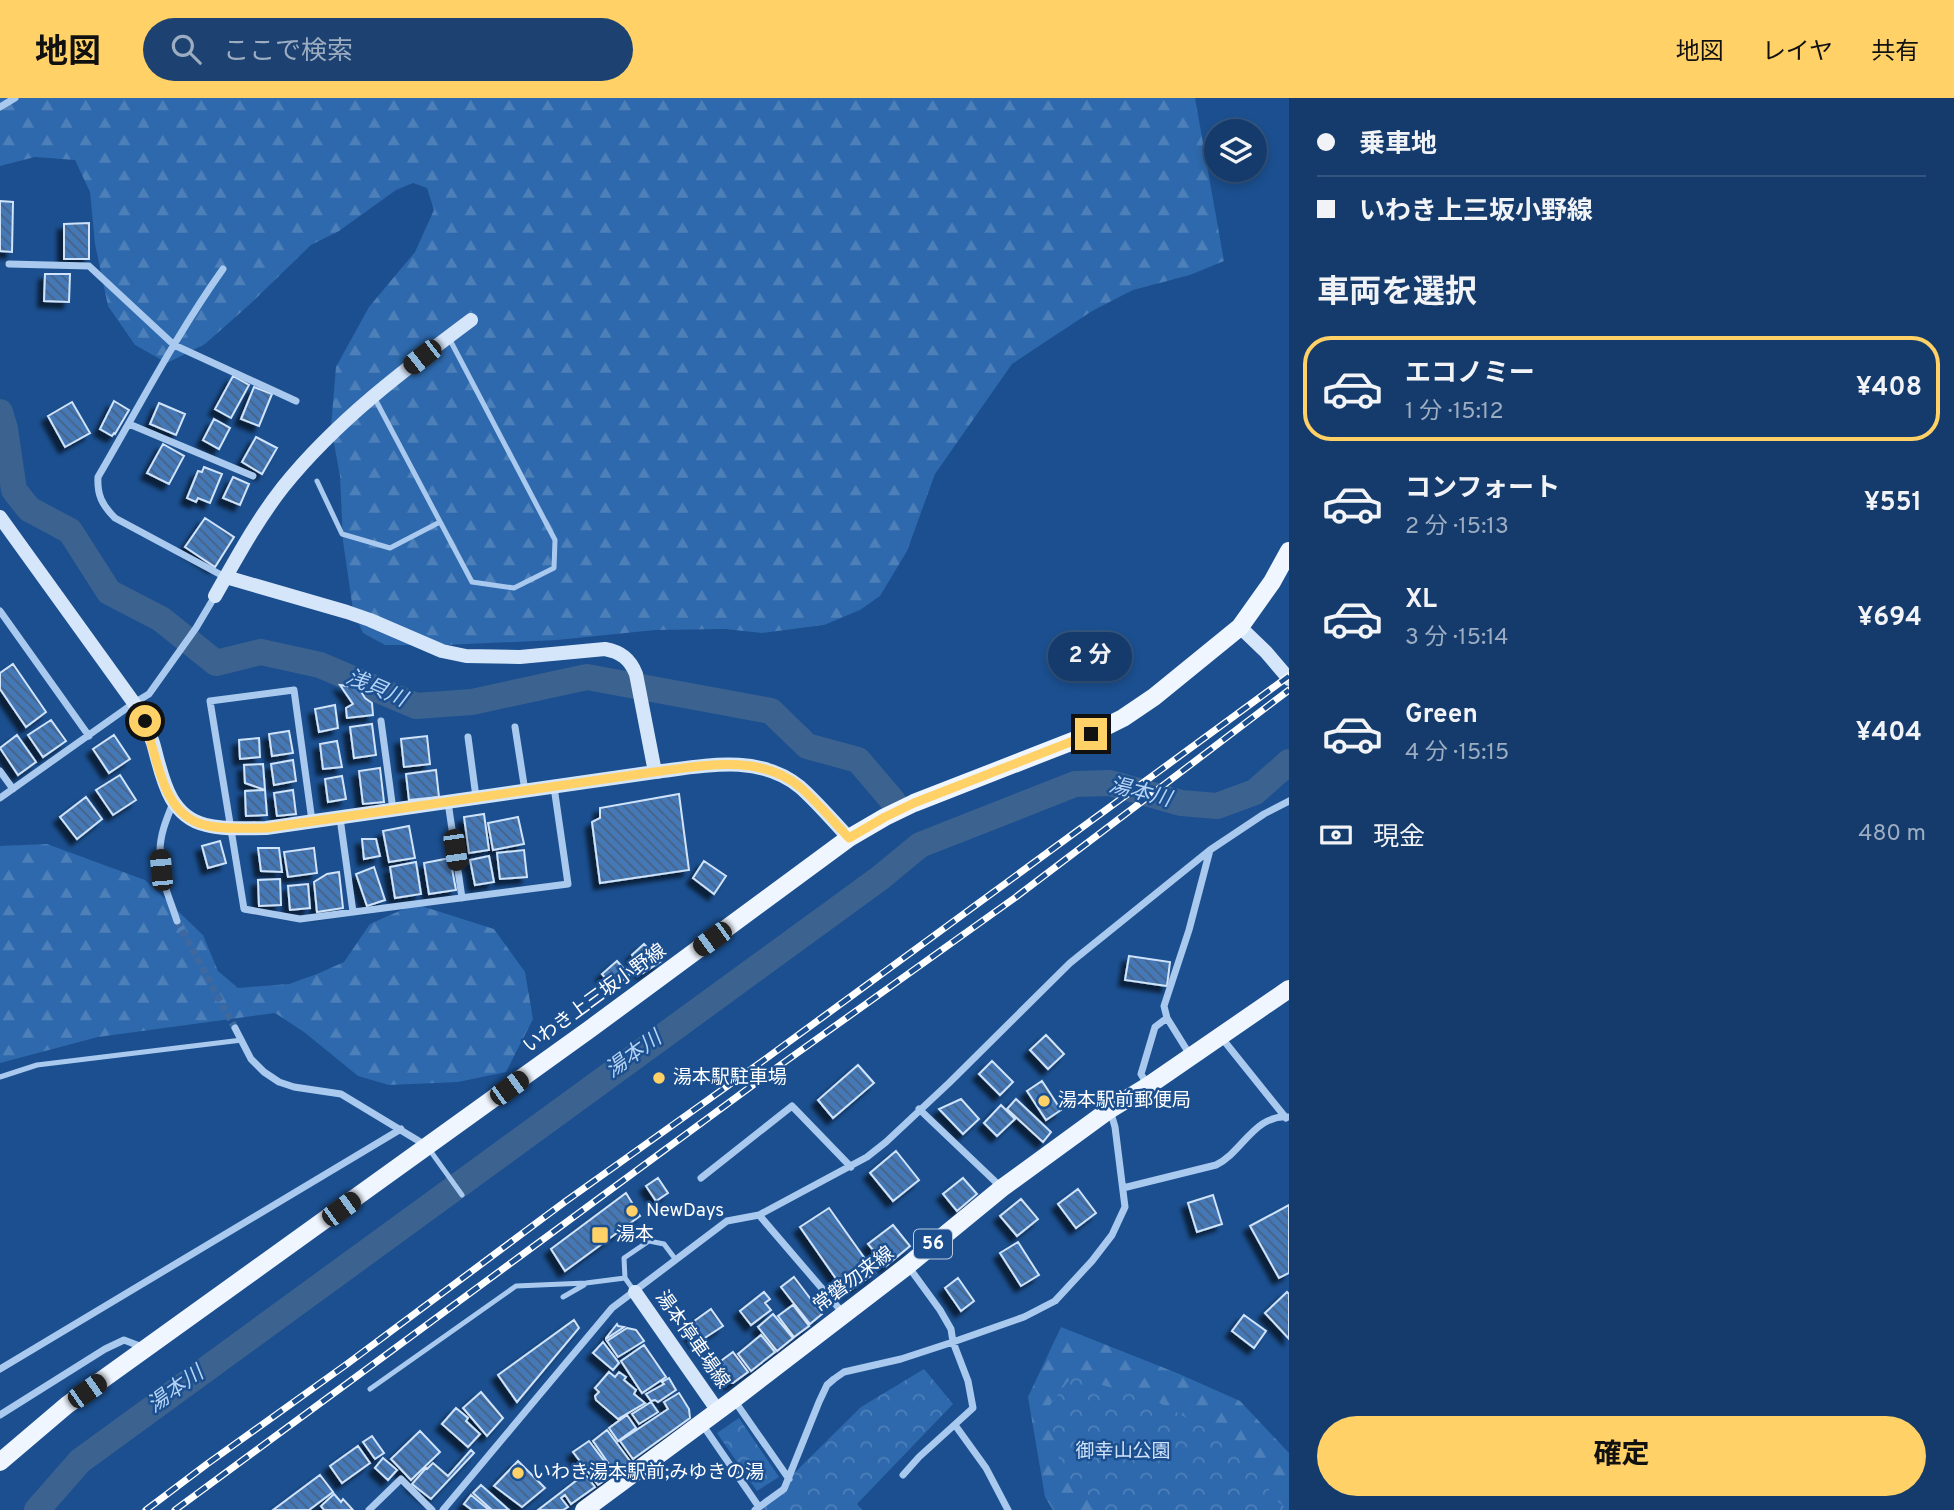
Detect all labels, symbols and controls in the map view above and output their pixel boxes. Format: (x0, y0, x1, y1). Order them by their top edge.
search box (143, 18, 633, 81)
icon: search (167, 30, 205, 68)
text: 地図 (35, 33, 101, 75)
text: ここで検索 (223, 36, 353, 69)
text: 地図 (1676, 38, 1724, 68)
text: レイヤ (1762, 38, 1833, 68)
text: 共有 (1871, 38, 1919, 68)
map controls (1204, 119, 1267, 182)
button: layers (1204, 119, 1267, 182)
text: 乗車地 (1359, 129, 1437, 162)
text: いわき上三坂小野線 (1359, 196, 1593, 229)
text: 車両を選択 (1317, 274, 1477, 314)
car (399, 336, 446, 378)
icon: car (1321, 357, 1384, 420)
text: エコノミー (1405, 358, 1535, 391)
text: ¥408 (1856, 372, 1922, 405)
text: 1 分 · 15:12 (1405, 398, 1504, 427)
icon: car (1321, 472, 1384, 535)
text: コンフォート (1405, 473, 1560, 506)
text: ¥551 (1864, 487, 1922, 520)
text: 2 分 · 15:13 (1405, 513, 1509, 542)
text: XL (1405, 584, 1437, 617)
icon: car (1321, 587, 1384, 650)
text: ¥694 (1858, 602, 1922, 635)
text: 3 分 · 15:14 (1405, 624, 1509, 653)
callout: 2 分 (1049, 632, 1133, 682)
text: 2 分 (1069, 642, 1111, 671)
water label: 浅貝川 (342, 664, 412, 715)
text: Green (1405, 699, 1478, 732)
icon: car (1321, 702, 1384, 765)
route start (129, 705, 161, 737)
text: ¥404 (1856, 717, 1922, 750)
route end (1075, 718, 1107, 750)
text: 4 分 · 15:15 (1405, 739, 1509, 768)
water label: 湯本川 (1106, 772, 1176, 814)
icon: cash (1317, 816, 1355, 854)
text: 480 m (1858, 820, 1926, 849)
text: 現金 (1373, 822, 1425, 855)
car (442, 828, 469, 872)
car (149, 848, 174, 892)
car (689, 918, 736, 960)
street label: いわき上三坂小野線 (519, 939, 671, 1059)
water label: 湯本川 (601, 1024, 669, 1084)
place label: 湯本駅駐車場 (673, 1066, 787, 1090)
car (486, 1067, 533, 1109)
marker: 湯本駅駐車場 (651, 1070, 667, 1086)
place label: 湯本駅前郵便局 (1058, 1089, 1191, 1113)
marker: 湯本駅前郵便局 (1036, 1093, 1052, 1109)
car (318, 1188, 365, 1230)
place label: NewDays (646, 1199, 724, 1223)
marker: NewDays (624, 1203, 640, 1219)
place label: 湯本 (616, 1223, 654, 1247)
marker: 湯本 (590, 1225, 610, 1245)
road number: 56 (914, 1230, 952, 1259)
street label: 常磐勿来線 (809, 1242, 899, 1318)
street label: 湯本停車場線 (649, 1286, 735, 1394)
water label: 湯本川 (143, 1359, 211, 1419)
car (64, 1370, 111, 1412)
button: 確定 (1317, 1416, 1926, 1496)
park label: 御幸山公園 (1075, 1440, 1171, 1464)
place label: いわき湯本駅前;みゆきの湯 (532, 1461, 764, 1485)
marker: いわき湯本駅前;みゆきの湯 (510, 1465, 526, 1481)

